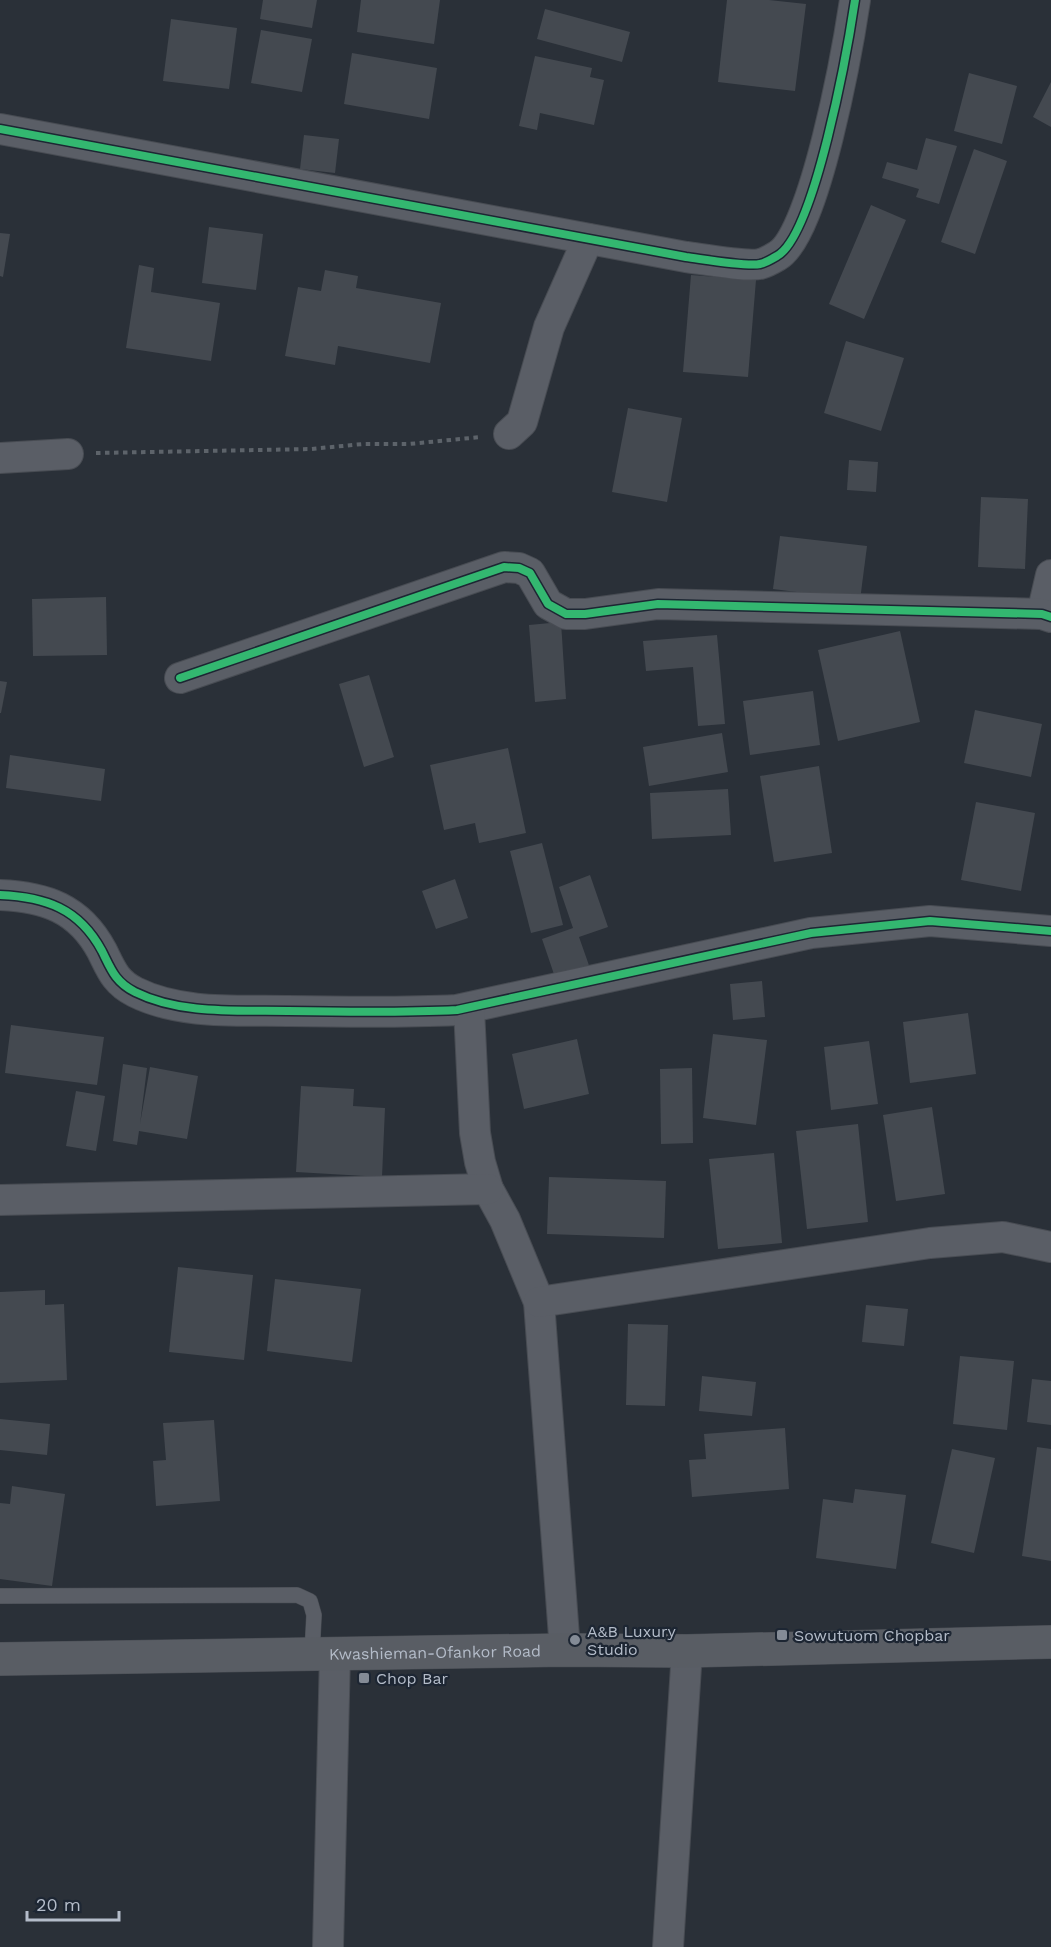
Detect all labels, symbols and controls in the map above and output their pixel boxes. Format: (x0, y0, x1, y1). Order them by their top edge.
place label: A&B Luxury Studio (587, 1622, 677, 1659)
place label: Sowutuom Chopbar (794, 1626, 950, 1645)
marker: Sowutuom Chopbar (775, 1628, 789, 1642)
marker: A&B Luxury Studio (568, 1633, 582, 1647)
street label: Kwashieman-Ofankor Road (329, 1641, 541, 1664)
place label: Chop Bar (376, 1669, 448, 1688)
marker: Chop Bar (357, 1671, 371, 1685)
scale bar (27, 1884, 118, 1922)
text: 20 m (36, 1894, 81, 1915)

